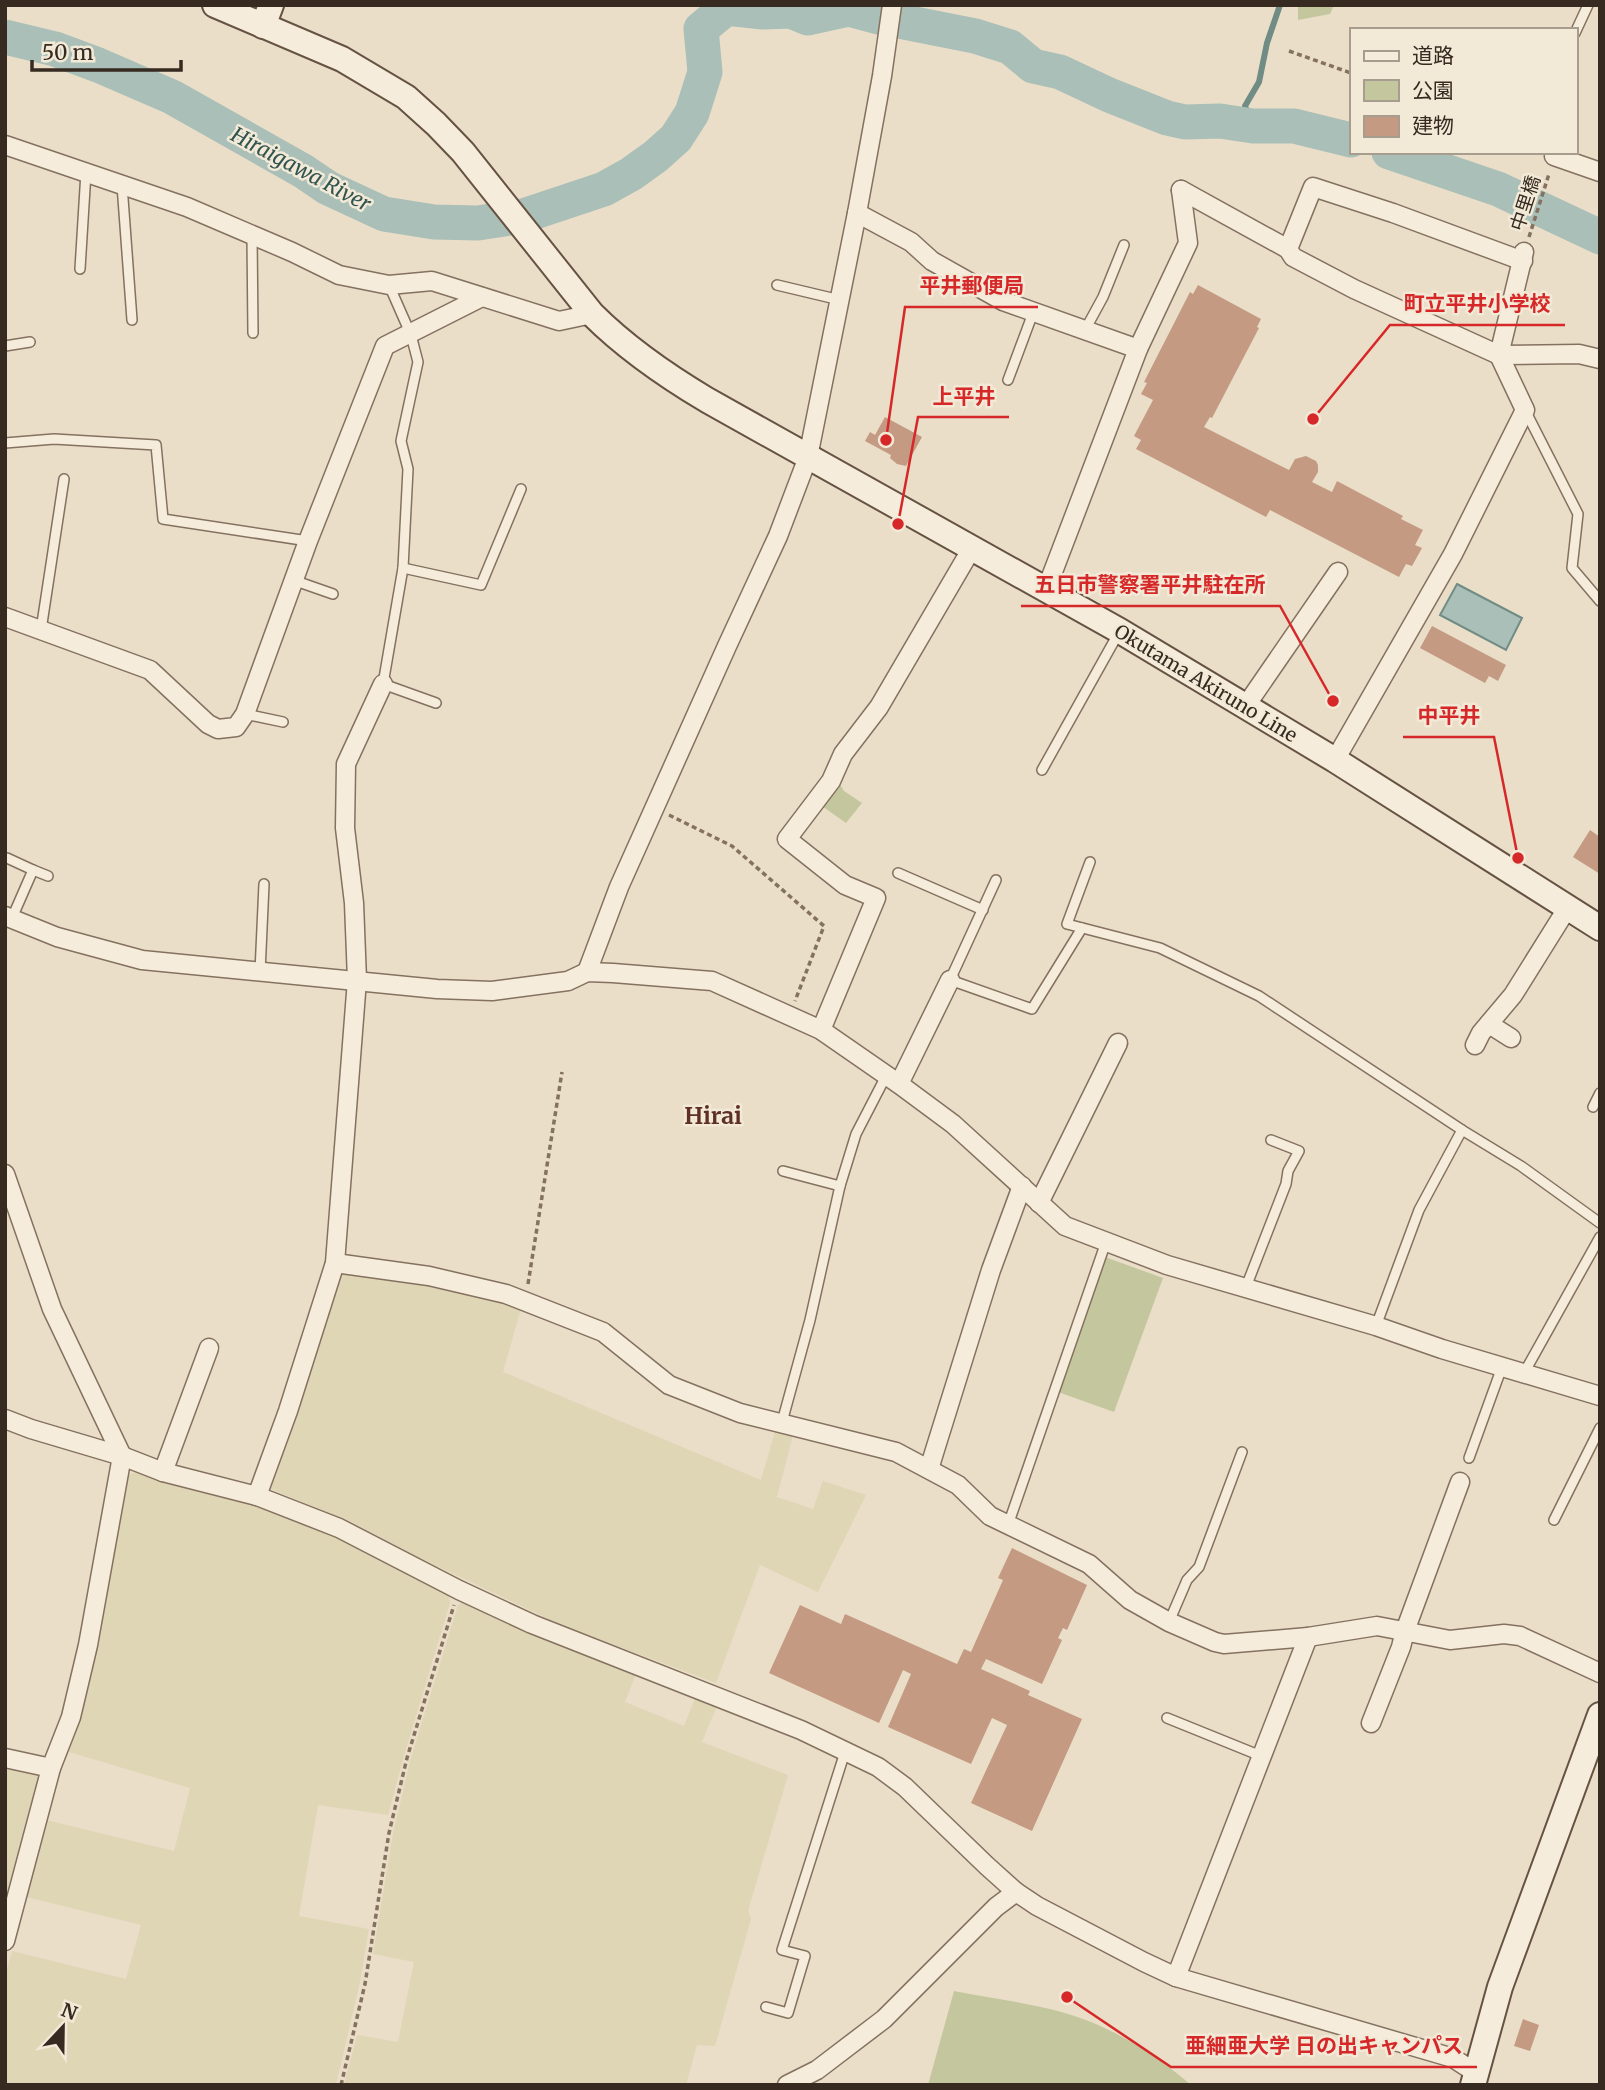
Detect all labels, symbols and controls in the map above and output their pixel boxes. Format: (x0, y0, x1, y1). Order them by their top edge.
scale bar (32, 28, 180, 72)
legend (1350, 28, 1577, 154)
text: 50 m (42, 39, 93, 66)
text: 道路 (1412, 42, 1454, 69)
text: 公園 (1412, 77, 1454, 104)
text: 建物 (1412, 112, 1454, 139)
water label: Hiraigawa River (225, 120, 376, 217)
street label: 中里橋 (1505, 172, 1545, 234)
callout: 平井郵便局 (905, 265, 1038, 307)
text: 平井郵便局 (920, 272, 1025, 299)
callout: 町立平井小学校 (1390, 283, 1565, 325)
text: 町立平井小学校 (1404, 290, 1551, 317)
callout: 上平井 (918, 375, 1009, 417)
text: 上平井 (933, 383, 996, 410)
callout: 五日市警察署平井駐在所 (1021, 564, 1280, 606)
text: 五日市警察署平井駐在所 (1035, 571, 1266, 598)
street label: Okutama Akiruno Line (1110, 619, 1302, 747)
callout: 中平井 (1403, 695, 1494, 737)
text: 中平井 (1418, 702, 1481, 729)
district label: Hirai (684, 1101, 742, 1130)
north arrow (28, 1992, 98, 2062)
text: N (58, 1997, 81, 2025)
callout: 亜細亜大学 日の出キャンパス (1171, 2025, 1477, 2067)
text: 亜細亜大学 日の出キャンパス (1185, 2032, 1463, 2059)

